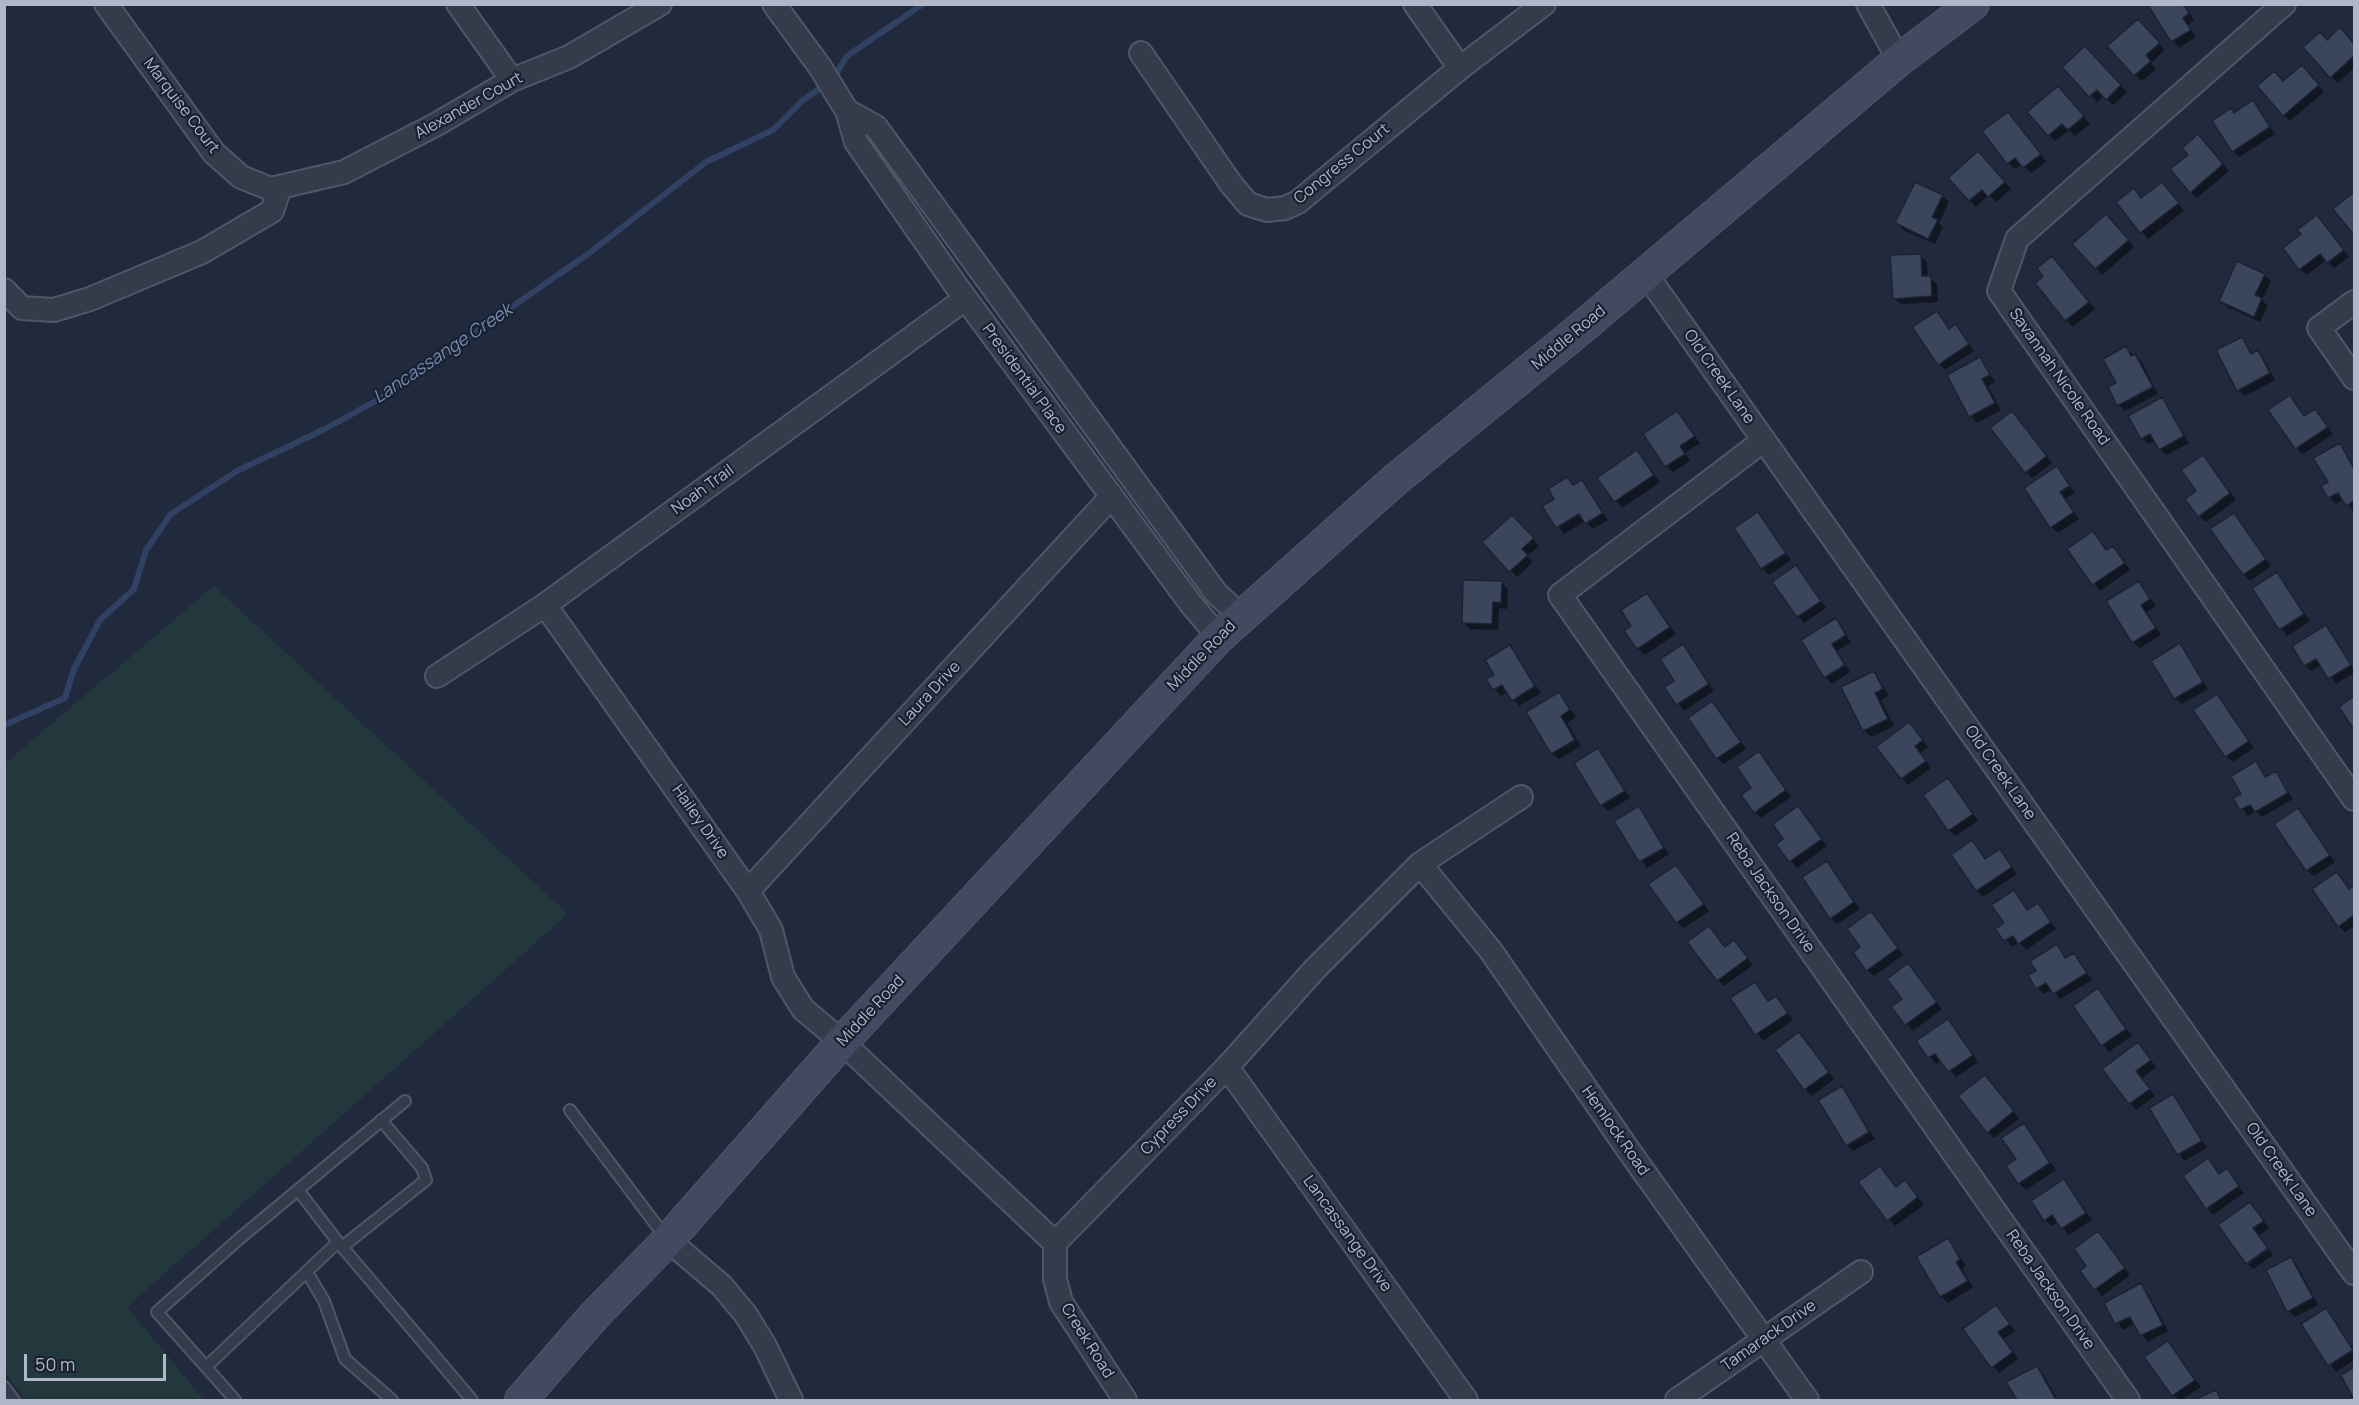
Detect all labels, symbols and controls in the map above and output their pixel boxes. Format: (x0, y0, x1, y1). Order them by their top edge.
street label: Marquise Court (139, 55, 223, 157)
street label: Alexander Court (412, 69, 526, 143)
street label: Congress Court (1290, 120, 1394, 208)
water label: Lancassange Creek (369, 299, 517, 409)
street label: Middle Road (1528, 302, 1610, 374)
street label: Savannah Nicole Road (2005, 305, 2113, 449)
street label: Presidential Place (978, 320, 1070, 438)
street label: Old Creek Lane (1679, 326, 1759, 428)
street label: Noah Trail (668, 461, 738, 519)
street label: Middle Road (1164, 617, 1240, 695)
street label: Laura Drive (895, 658, 965, 730)
street label: Old Creek Lane (1960, 722, 2040, 824)
street label: Hailey Drive (668, 781, 732, 863)
street label: Reba Jackson Drive (1721, 829, 1819, 957)
street label: Middle Road (833, 971, 909, 1051)
street label: Cypress Drive (1137, 1073, 1221, 1159)
street label: Hemlock Road (1577, 1083, 1653, 1179)
street label: Old Creek Lane (2241, 1119, 2321, 1221)
street label: Lancassange Drive (1298, 1172, 1396, 1296)
street label: Reba Jackson Drive (2001, 1226, 2099, 1354)
street label: Tamarack Drive (1718, 1296, 1820, 1376)
street label: Creek Road (1056, 1300, 1118, 1382)
scale bar (27, 1342, 170, 1380)
text: 50 m (35, 1352, 75, 1376)

